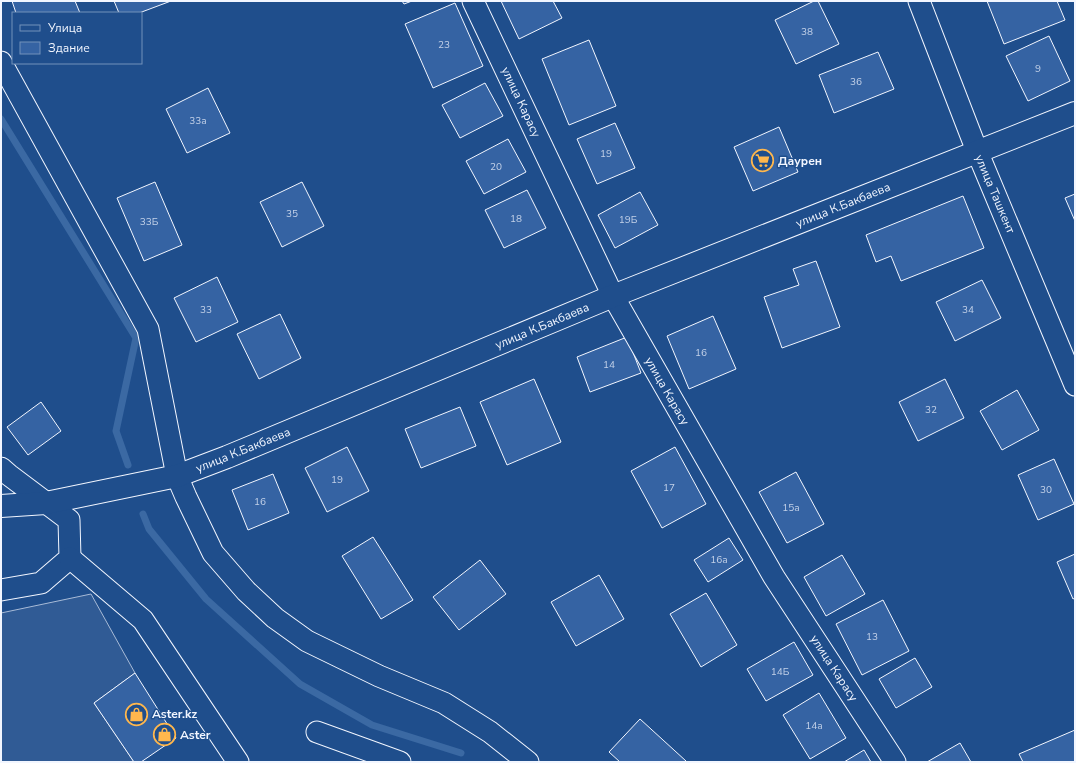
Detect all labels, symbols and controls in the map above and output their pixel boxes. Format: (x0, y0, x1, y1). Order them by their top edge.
legend (12, 12, 142, 64)
text: Улица (47, 20, 82, 36)
house number: 38 (801, 25, 813, 39)
house number: 23 (438, 38, 450, 52)
text: Здание (48, 40, 90, 56)
house number: 9 (1035, 62, 1041, 76)
street label: улица Карасу (498, 64, 545, 141)
house number: 36 (850, 75, 862, 89)
house number: 33а (189, 114, 207, 128)
house number: 19 (600, 147, 612, 161)
supermarket icon: Даурен (749, 148, 775, 174)
street label: улица Ташкент (971, 152, 1019, 236)
place label: Даурен (778, 153, 822, 169)
house number: 20 (490, 160, 502, 174)
street label: улица К.Бакбаева (793, 179, 893, 231)
house number: 35 (286, 207, 298, 221)
house number: 18 (510, 212, 522, 226)
house number: 19Б (619, 213, 638, 227)
house number: 33Б (140, 215, 159, 229)
street label: улица К.Бакбаева (493, 299, 591, 353)
house number: 33 (200, 303, 212, 317)
house number: 34 (962, 303, 974, 317)
house number: 16 (695, 346, 707, 360)
street label: улица Карасу (641, 354, 693, 429)
house number: 14 (603, 358, 615, 372)
house number: 32 (925, 403, 937, 417)
street label: улица К.Бакбаева (193, 424, 293, 476)
house number: 19 (331, 473, 343, 487)
house number: 17 (663, 481, 675, 495)
house number: 30 (1040, 483, 1052, 497)
house number: 16 (254, 495, 266, 509)
house number: 15а (782, 501, 800, 515)
house number: 16а (710, 553, 728, 567)
house number: 13 (866, 630, 878, 644)
street label: улица Карасу (807, 632, 862, 705)
house number: 14Б (771, 665, 790, 679)
shop icon: Aster.kz (123, 701, 149, 727)
place label: Aster.kz (152, 706, 197, 722)
house number: 14а (805, 719, 823, 733)
shop icon: Aster (151, 722, 177, 748)
place label: Aster (180, 727, 211, 743)

